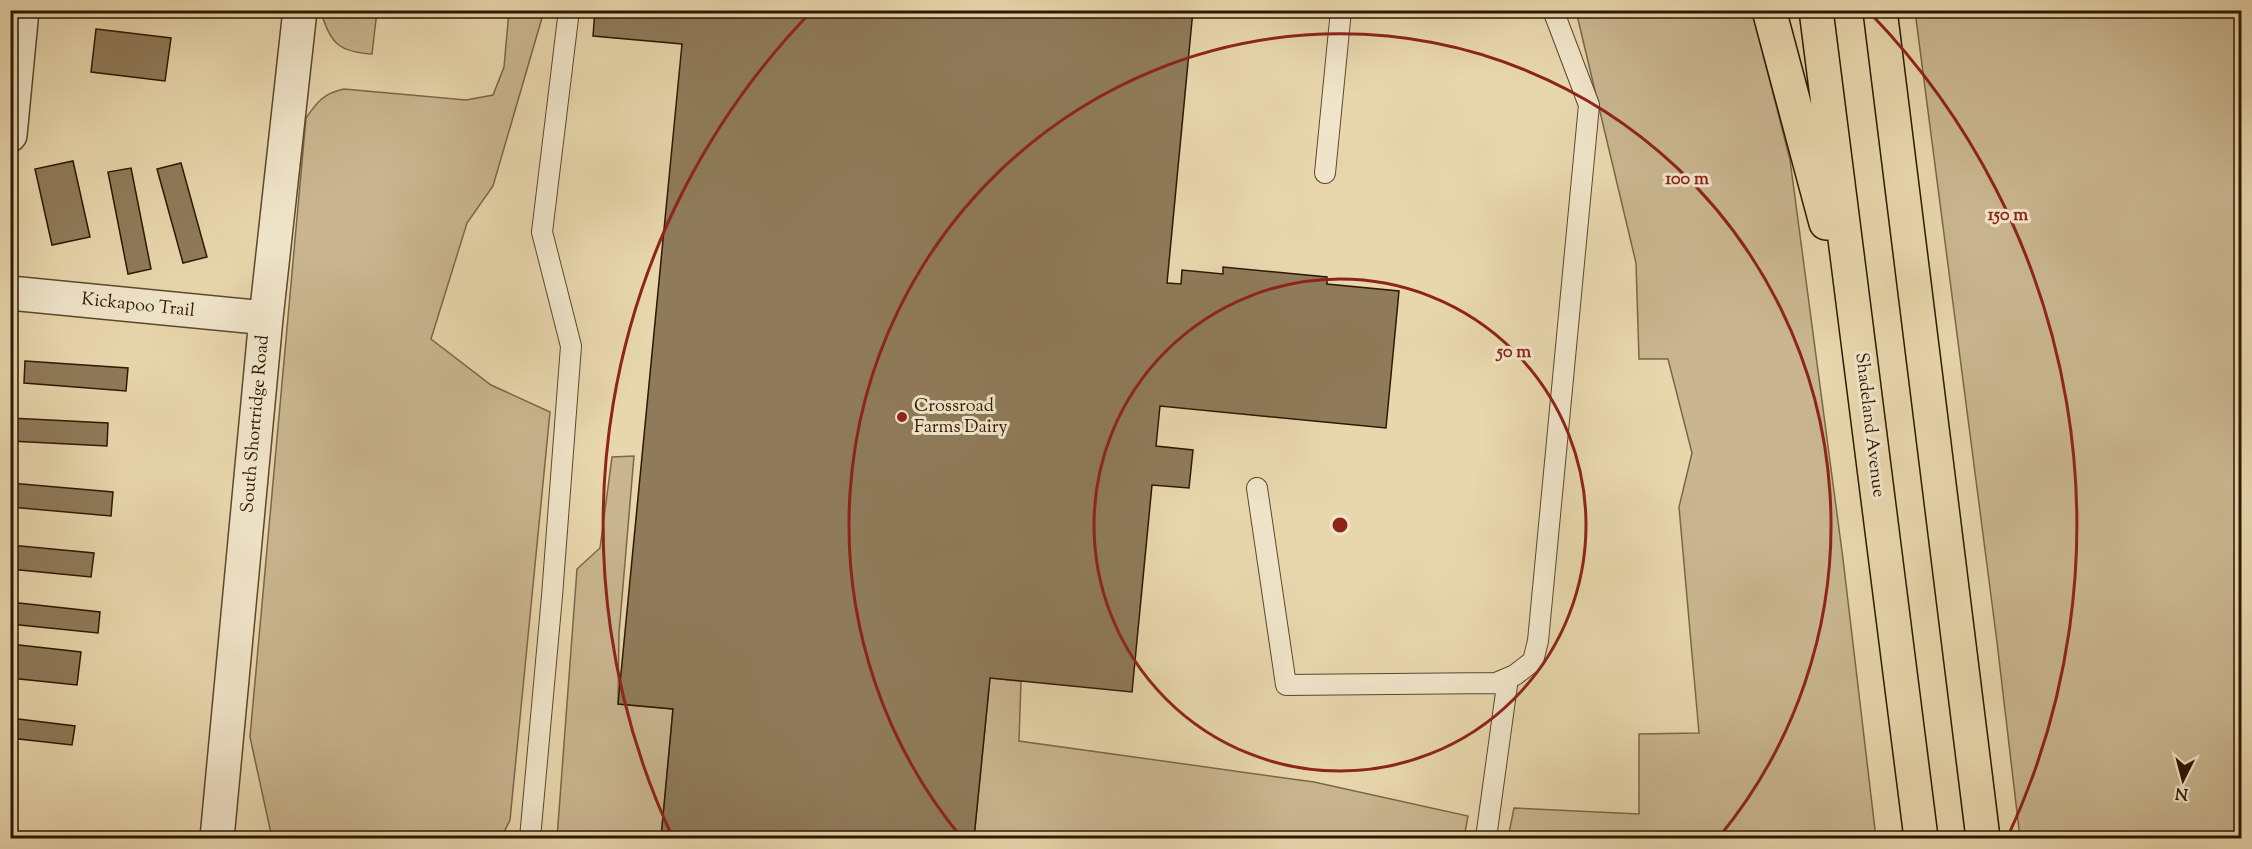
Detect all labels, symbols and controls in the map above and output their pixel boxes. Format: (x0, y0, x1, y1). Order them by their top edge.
text: 100 m (1665, 167, 1709, 193)
text: 150 m (1988, 203, 2028, 229)
street label: Kickapoo Trail (80, 287, 196, 325)
street label: South Shortridge Road (235, 334, 277, 514)
text: 50 m (1495, 340, 1531, 366)
street label: Shadeland Avenue (1847, 351, 1891, 499)
place label: Crossroad Farms Dairy (914, 394, 1008, 441)
marker: Crossroad Farms Dairy (895, 410, 909, 424)
centre of rings (1330, 515, 1350, 535)
north arrow (2153, 750, 2213, 810)
text: N (2174, 780, 2189, 805)

